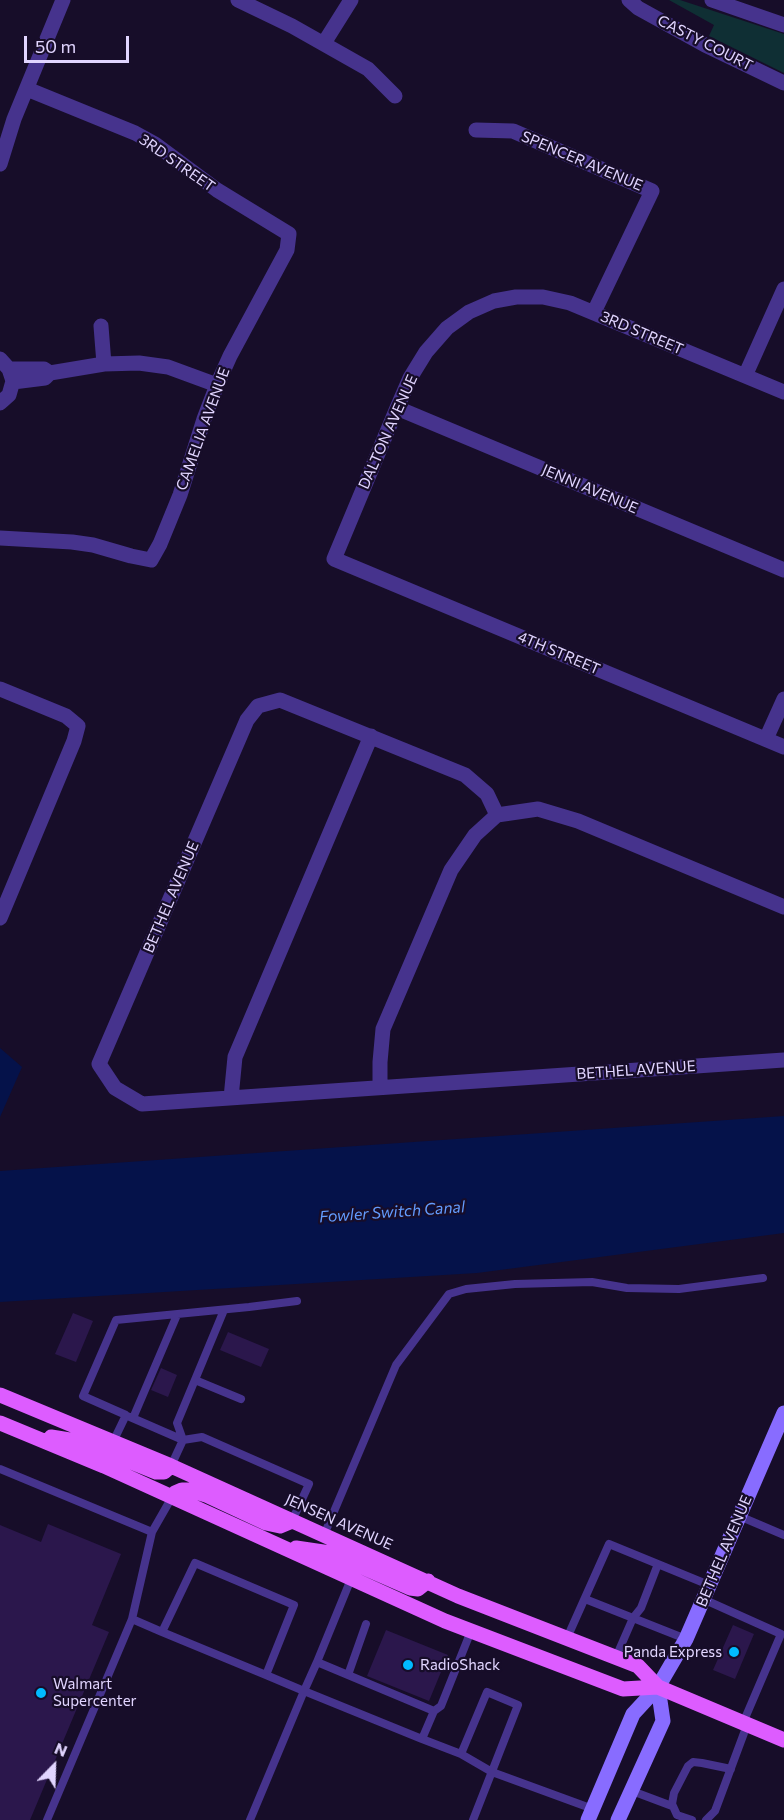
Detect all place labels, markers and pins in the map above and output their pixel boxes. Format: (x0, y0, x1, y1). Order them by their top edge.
place label: Panda Express (624, 1643, 722, 1661)
marker: Panda Express (727, 1645, 741, 1659)
place label: RadioShack (420, 1656, 500, 1674)
marker: RadioShack (401, 1658, 415, 1672)
place label: Walmart Supercenter (53, 1675, 137, 1710)
marker: Walmart Supercenter (34, 1686, 48, 1700)

